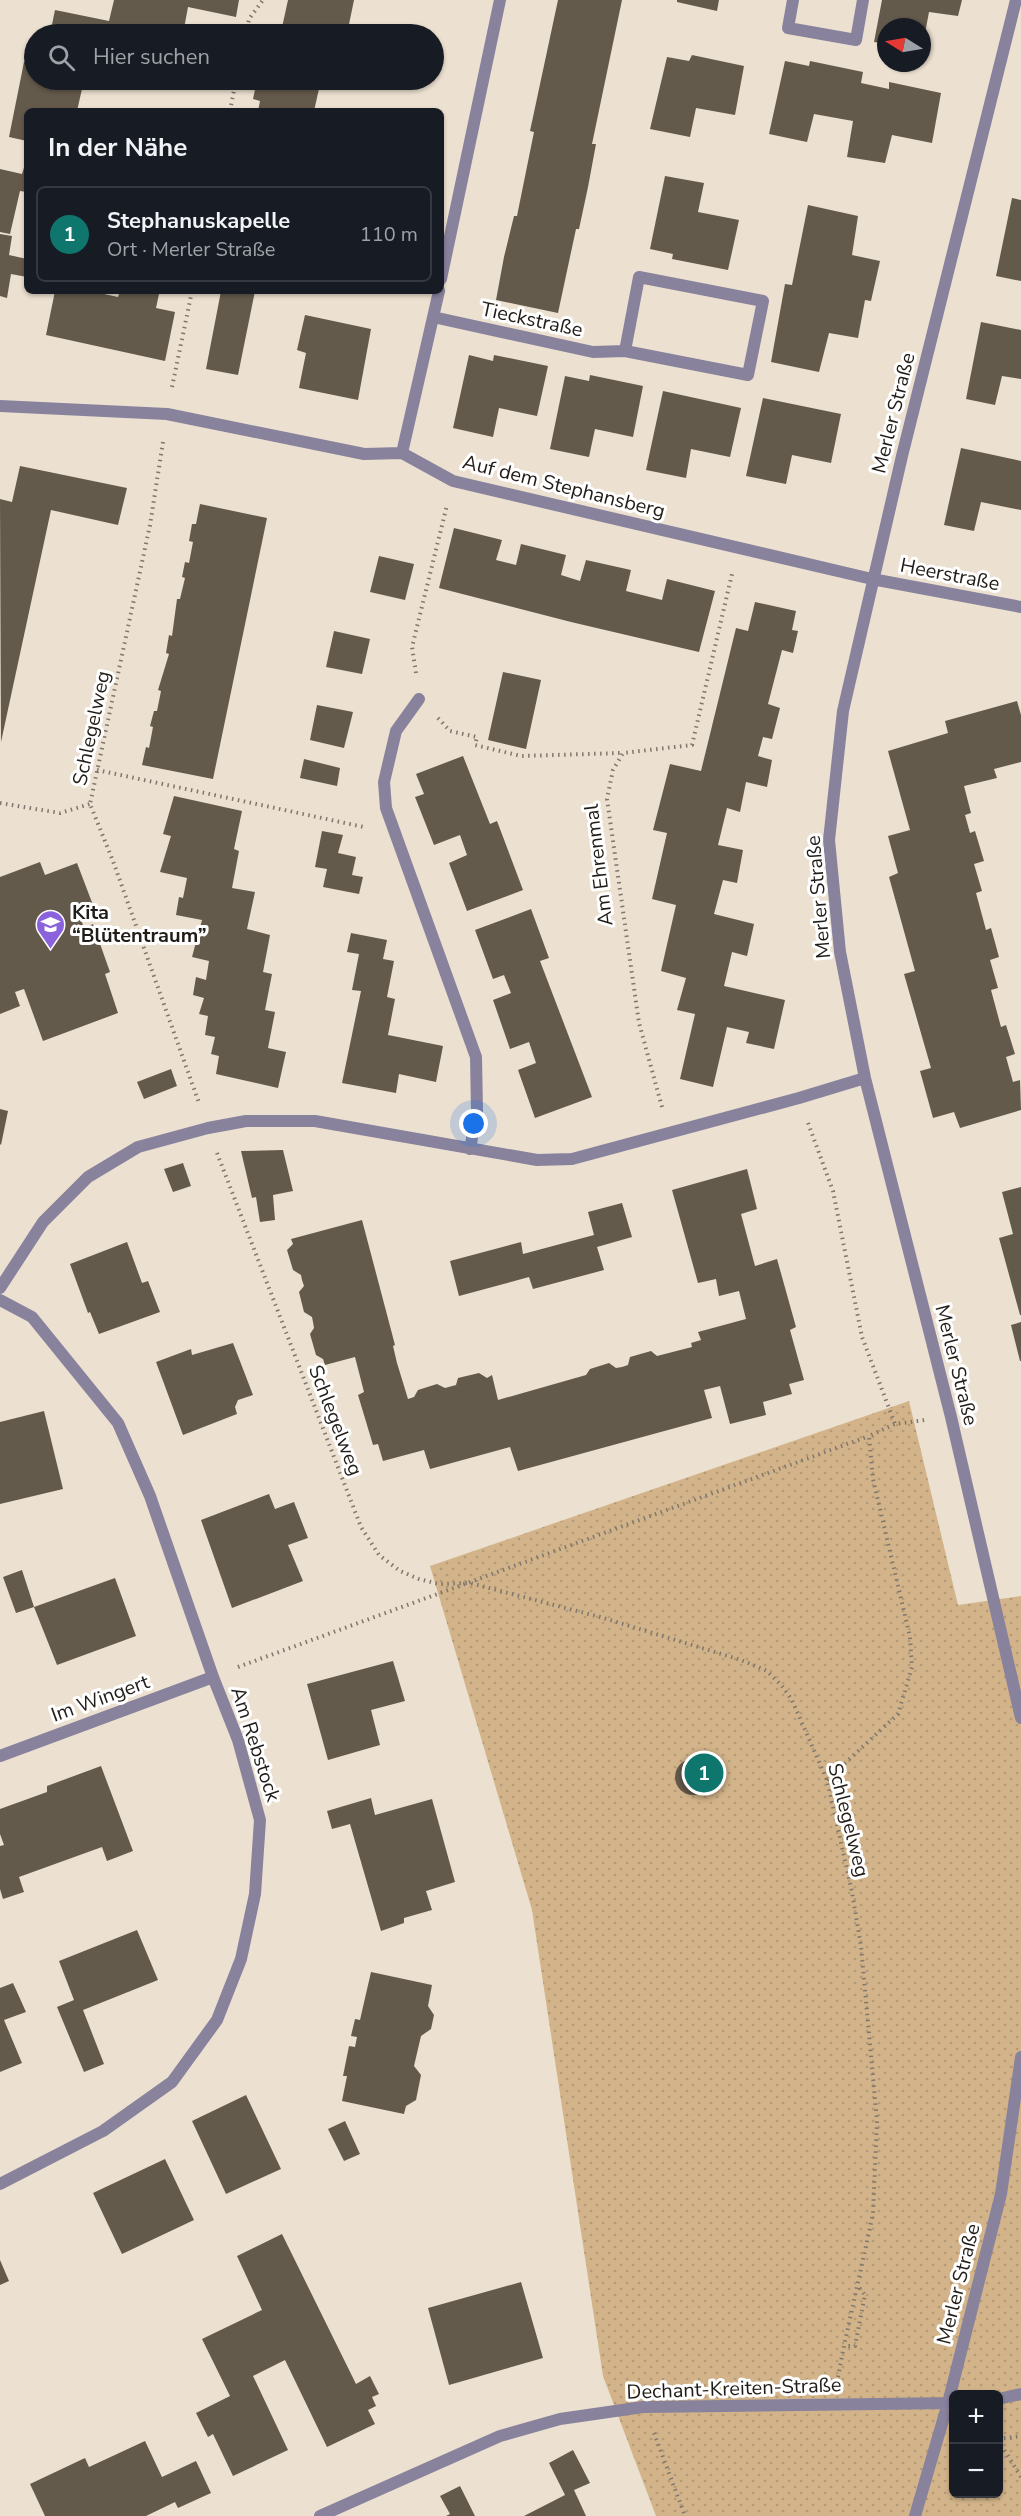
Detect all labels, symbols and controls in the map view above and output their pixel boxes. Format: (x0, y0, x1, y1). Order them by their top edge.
north arrow (877, 18, 931, 72)
search box (24, 24, 444, 90)
icon: search (45, 41, 78, 74)
text: Hier suchen (93, 42, 210, 72)
text: In der Nähe (48, 130, 187, 165)
text: Stephanuskapelle (107, 206, 290, 236)
text: 1 (64, 221, 76, 248)
text: 110 m (360, 221, 418, 248)
text: Ort · Merler Straße (107, 236, 275, 263)
street label: Tieckstraße (478, 296, 585, 343)
street label: Merler Straße (865, 350, 922, 476)
street label: Auf dem Stephansberg (460, 448, 668, 525)
street label: Heerstraße (898, 552, 1002, 597)
street label: Schlegelweg (66, 668, 117, 788)
street label: Am Ehrenmal (578, 802, 619, 927)
street label: Merler Straße (800, 834, 837, 960)
place label: Kita “Blütentraum” (72, 899, 207, 949)
school or university icon: Kita “Blütentraum” (35, 908, 67, 950)
your location (459, 1109, 488, 1138)
street label: Merler Straße (928, 1302, 985, 1428)
street label: Schlegelweg (302, 1361, 369, 1479)
street label: Im Wingert (47, 1668, 154, 1729)
street label: Am Rebstock (224, 1683, 287, 1806)
pin: 1 (684, 1750, 724, 1796)
street label: Schlegelweg (821, 1760, 876, 1880)
street label: Merler Straße (930, 2221, 987, 2347)
street label: Dechant-Kreiten-Straße (626, 2371, 842, 2406)
map controls (949, 2390, 1003, 2498)
button: + (949, 2390, 1003, 2444)
button: − (949, 2444, 1003, 2498)

